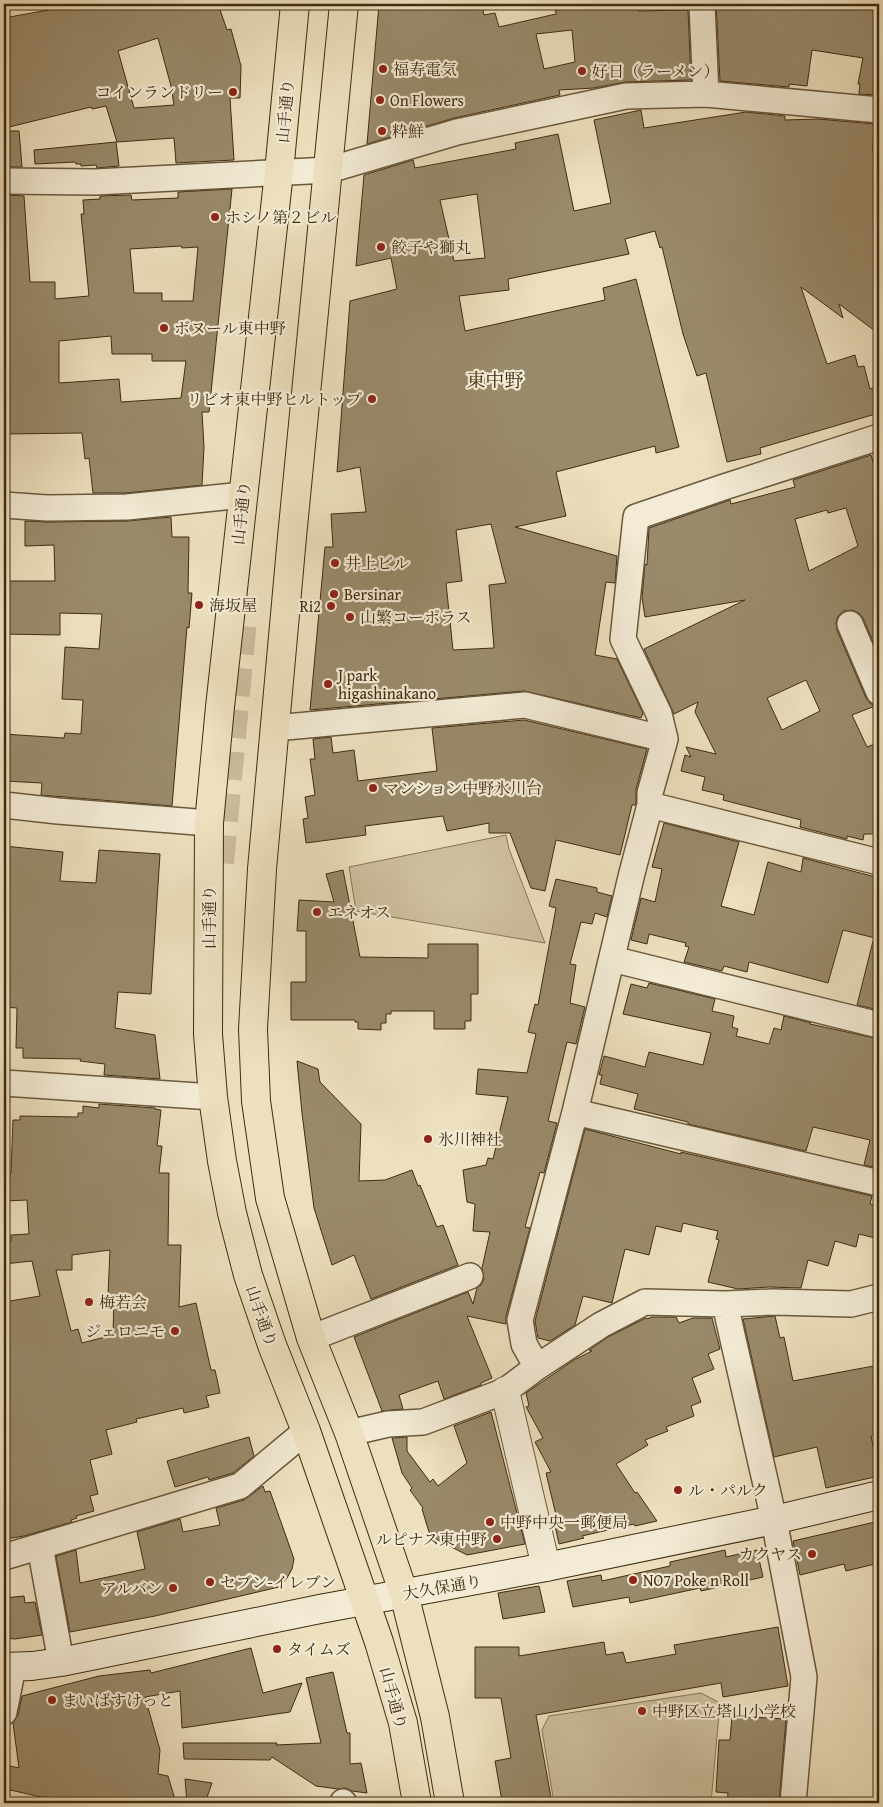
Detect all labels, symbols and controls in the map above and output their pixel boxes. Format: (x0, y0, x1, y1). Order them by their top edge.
place label: 福寿電気 (393, 57, 457, 81)
place label: 好日（ラーメン） (592, 59, 719, 83)
marker: 福寿電気 (377, 63, 389, 75)
marker: 好日（ラーメン） (576, 65, 588, 77)
street label: 山手通り (270, 78, 300, 144)
place label: コインランドリー (95, 80, 223, 104)
marker: コインランドリー (227, 86, 239, 98)
place label: On Flowers (390, 88, 464, 112)
marker: On Flowers (374, 94, 386, 106)
place label: 粋鮮 (392, 119, 424, 143)
marker: 粋鮮 (376, 125, 388, 137)
place label: ホシノ第２ビル (225, 205, 336, 229)
marker: ホシノ第２ビル (209, 211, 221, 223)
place label: 餃子や獅丸 (391, 235, 471, 259)
marker: 餃子や獅丸 (375, 241, 387, 253)
place label: ボヌール東中野 (174, 316, 286, 340)
marker: ボヌール東中野 (158, 322, 170, 334)
district label: 東中野 (466, 366, 524, 394)
place label: リビオ東中野ヒルトップ (186, 387, 362, 411)
marker: リビオ東中野ヒルトップ (366, 393, 378, 405)
street label: 山手通り (226, 480, 256, 546)
place label: 井上ビル (345, 551, 409, 575)
marker: 井上ビル (329, 557, 341, 569)
place label: Bersinar (344, 582, 402, 606)
marker: Bersinar (328, 588, 340, 600)
place label: 海坂屋 (209, 593, 257, 617)
place label: Ri2 (300, 594, 321, 618)
marker: 海坂屋 (193, 599, 205, 611)
marker: Ri2 (325, 600, 337, 612)
place label: 山繁コーポラス (360, 605, 472, 629)
marker: 山繁コーポラス (344, 611, 356, 623)
place label: J park higashinakano (336, 663, 436, 705)
marker: J park higashinakano (322, 678, 334, 690)
place label: マンション中野氷川台 (383, 776, 542, 800)
marker: マンション中野氷川台 (367, 782, 379, 794)
street label: 山手通り (197, 885, 221, 949)
place label: エネオス (327, 900, 391, 924)
marker: エネオス (311, 906, 323, 918)
place label: 氷川神社 (438, 1127, 502, 1151)
marker: 氷川神社 (422, 1133, 434, 1145)
street label: 山手通り (240, 1282, 284, 1350)
place label: 梅若会 (99, 1290, 147, 1314)
marker: 梅若会 (83, 1296, 95, 1308)
place label: ジェロニモ (85, 1319, 165, 1343)
marker: ジェロニモ (169, 1325, 181, 1337)
place label: ル・パルク (688, 1478, 768, 1502)
marker: ル・パルク (672, 1484, 684, 1496)
place label: 中野中央一郵便局 (500, 1510, 628, 1534)
marker: 中野中央一郵便局 (484, 1516, 496, 1528)
place label: ルピナス東中野 (376, 1527, 487, 1551)
marker: ルピナス東中野 (491, 1533, 503, 1545)
place label: カクヤス (738, 1542, 802, 1566)
marker: カクヤス (806, 1548, 818, 1560)
street label: 大久保通り (401, 1568, 483, 1606)
place label: NO7 Poke n Roll (643, 1568, 749, 1592)
place label: セブン-イレブン (220, 1570, 336, 1594)
marker: NO7 Poke n Roll (627, 1574, 639, 1586)
place label: アルバン (101, 1576, 163, 1600)
marker: セブン-イレブン (204, 1576, 216, 1588)
marker: アルバン (167, 1582, 179, 1594)
place label: タイムズ (287, 1637, 351, 1661)
marker: タイムズ (271, 1643, 283, 1655)
street label: 山手通り (374, 1664, 414, 1732)
place label: まいばすけっと (62, 1688, 174, 1712)
marker: まいばすけっと (46, 1694, 58, 1706)
place label: 中野区立塔山小学校 (652, 1699, 796, 1723)
marker: 中野区立塔山小学校 (636, 1705, 648, 1717)

